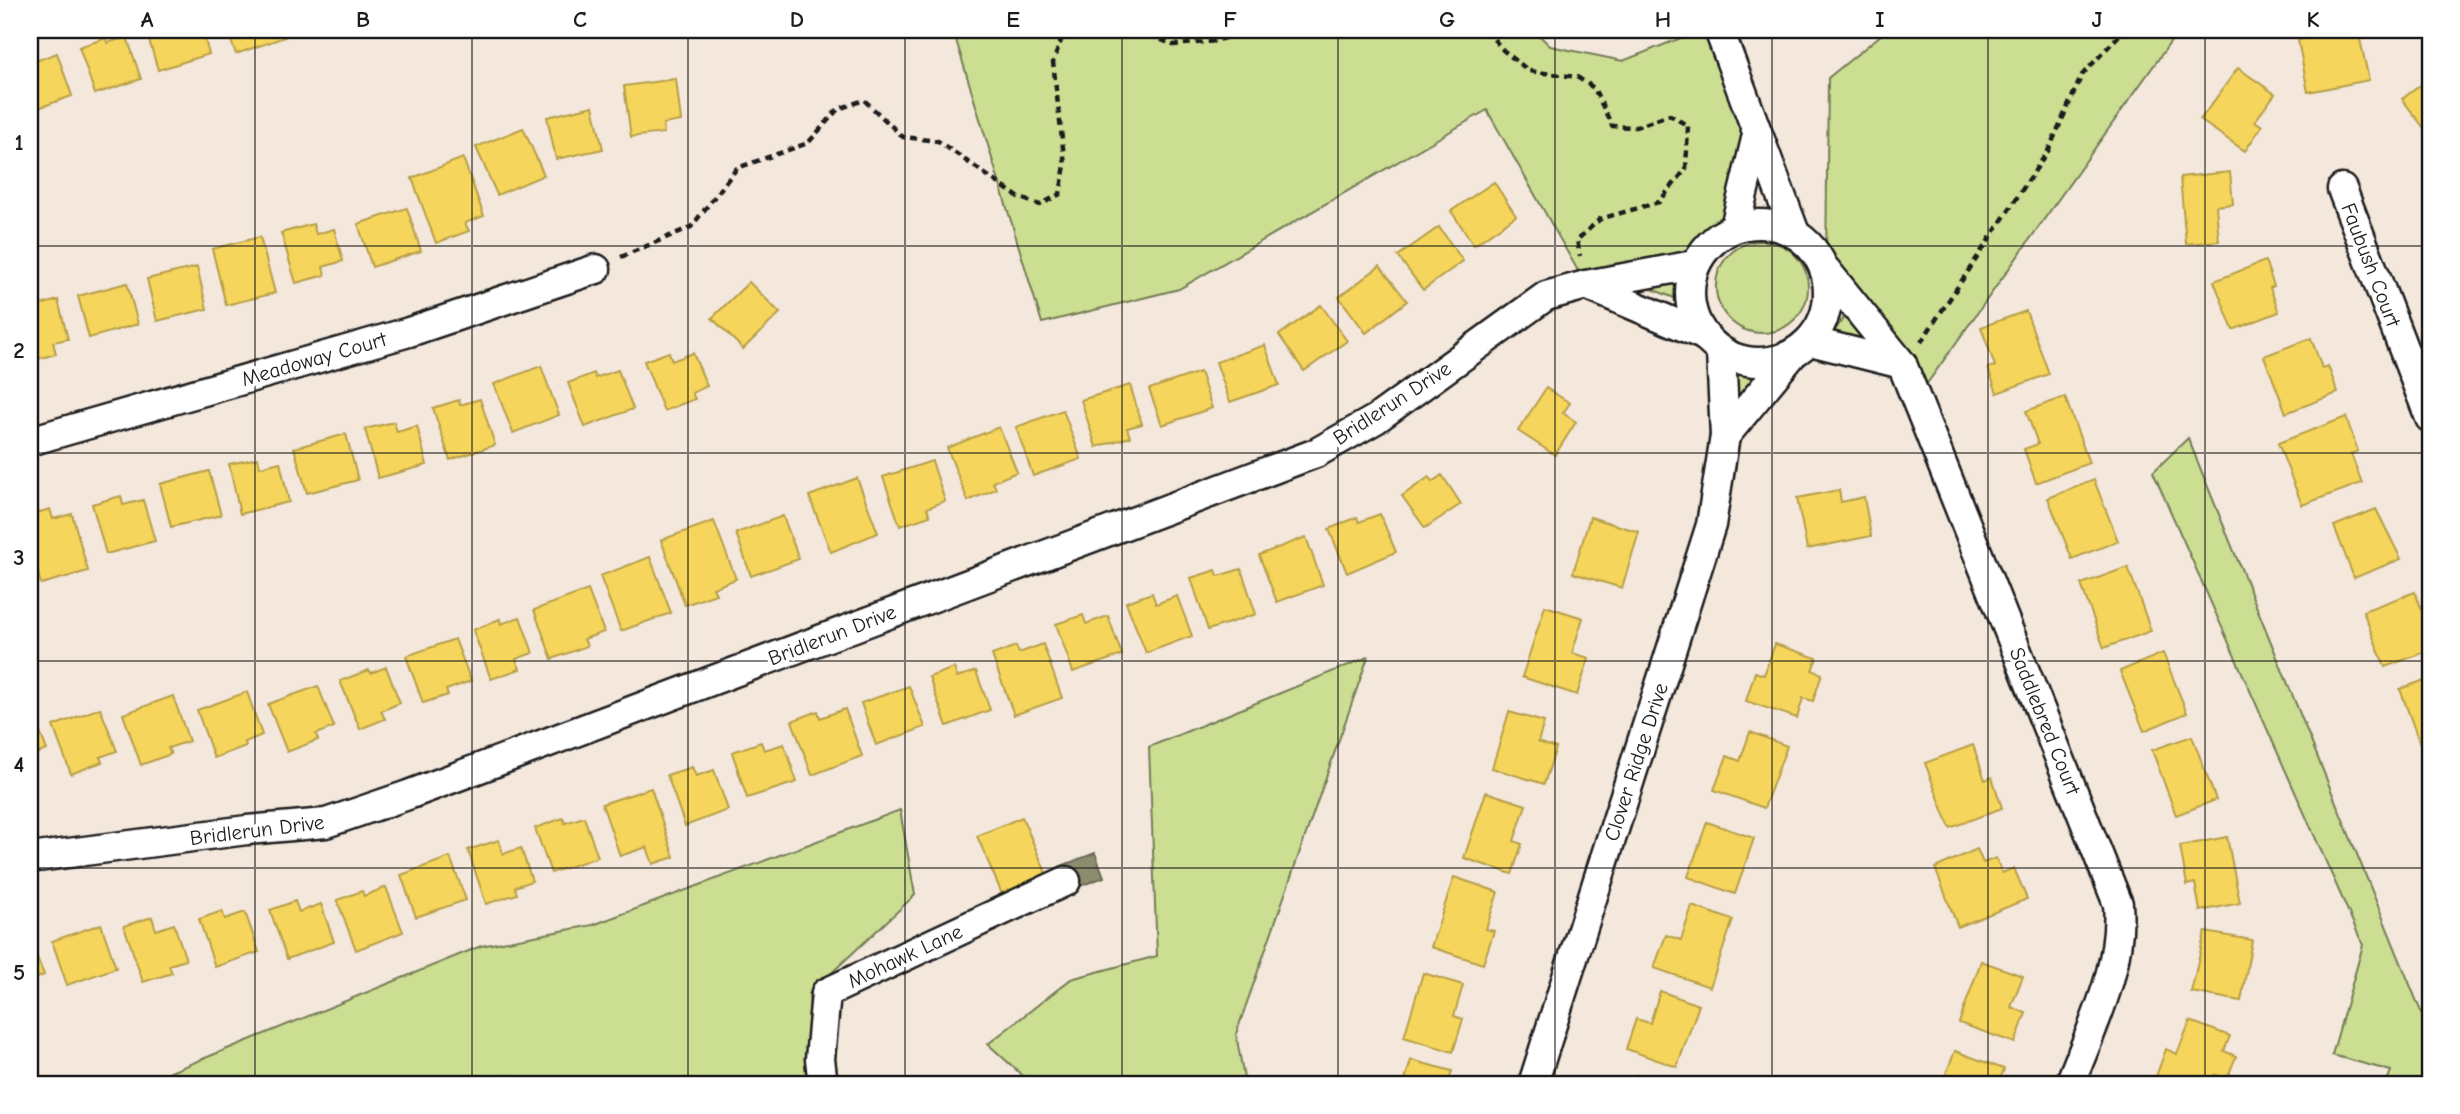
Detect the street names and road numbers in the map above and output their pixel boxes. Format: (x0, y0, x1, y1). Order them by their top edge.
street label: Faubush Court (2336, 200, 2406, 331)
street label: Meadoway Court (239, 327, 390, 391)
street label: Bridlerun Drive (1329, 356, 1455, 450)
street label: Bridlerun Drive (765, 600, 899, 670)
street label: Saddlebred Court (2005, 644, 2086, 799)
street label: Clover Ridge Drive (1599, 680, 1673, 844)
street label: Bridlerun Drive (188, 810, 326, 850)
street label: Mohawk Lane (844, 919, 966, 993)

